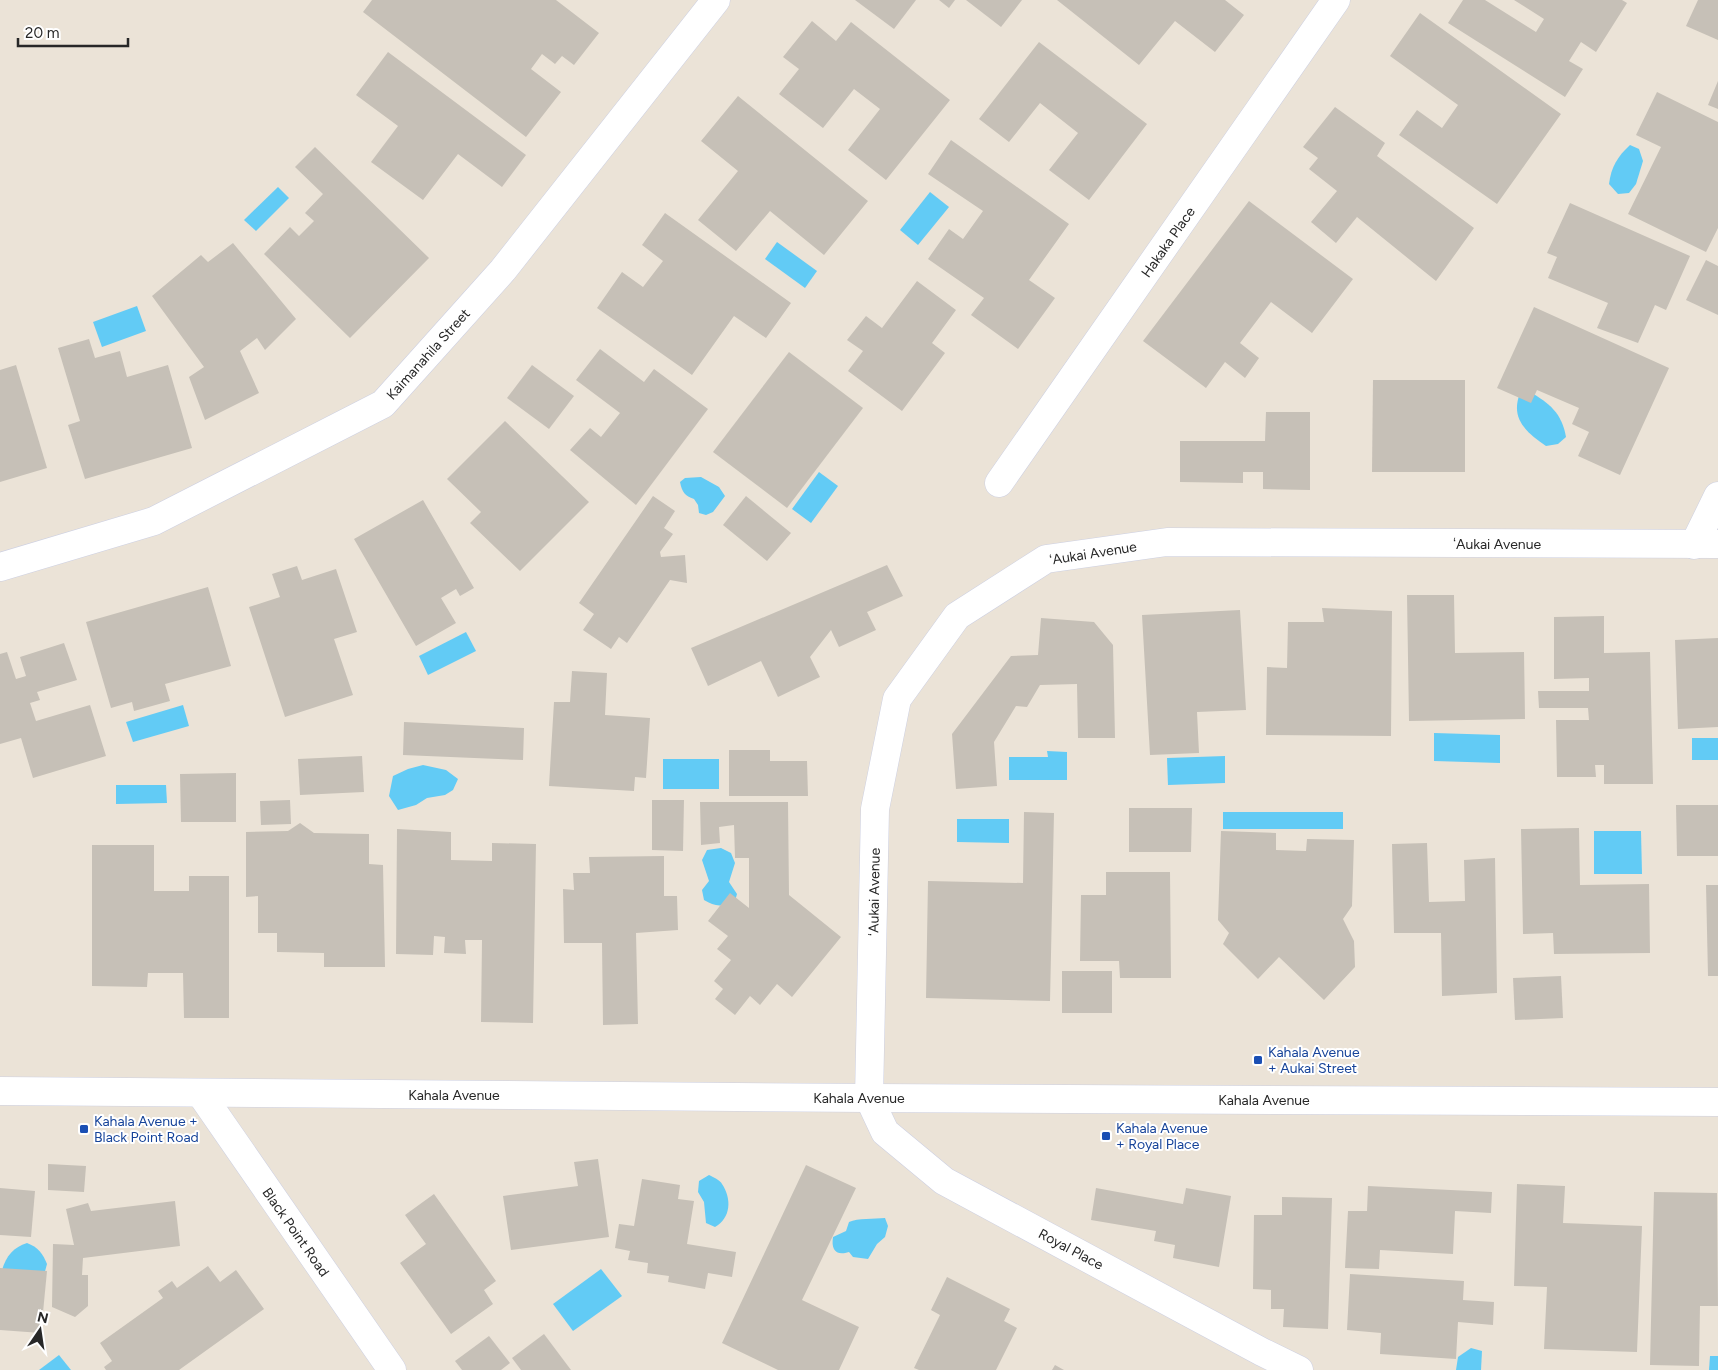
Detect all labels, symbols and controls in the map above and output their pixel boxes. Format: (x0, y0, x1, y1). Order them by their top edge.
scale bar (18, 15, 128, 47)
text: 20 m (25, 24, 59, 42)
street label: Hakaka Place (1138, 203, 1199, 281)
street label: Kaimanahila Street (383, 305, 474, 403)
street label: ʻAukai Avenue (1453, 536, 1541, 553)
street label: ʻAukai Avenue (1048, 538, 1138, 569)
street label: ʻAukai Avenue (865, 847, 884, 936)
place label: Kahala Avenue + Aukai Street (1268, 1044, 1360, 1077)
marker: Kahala Avenue + Aukai Street (1252, 1054, 1264, 1066)
street label: Kahala Avenue (408, 1087, 500, 1104)
street label: Kahala Avenue (813, 1090, 905, 1107)
street label: Kahala Avenue (1218, 1092, 1310, 1109)
place label: Kahala Avenue + Black Point Road (94, 1113, 199, 1146)
place label: Kahala Avenue + Royal Place (1116, 1120, 1208, 1153)
marker: Kahala Avenue + Black Point Road (78, 1123, 90, 1135)
marker: Kahala Avenue + Royal Place (1100, 1130, 1112, 1142)
street label: Black Point Road (259, 1185, 333, 1280)
street label: Royal Place (1035, 1225, 1106, 1274)
north arrow (15, 1305, 65, 1355)
text: N (36, 1308, 50, 1327)

